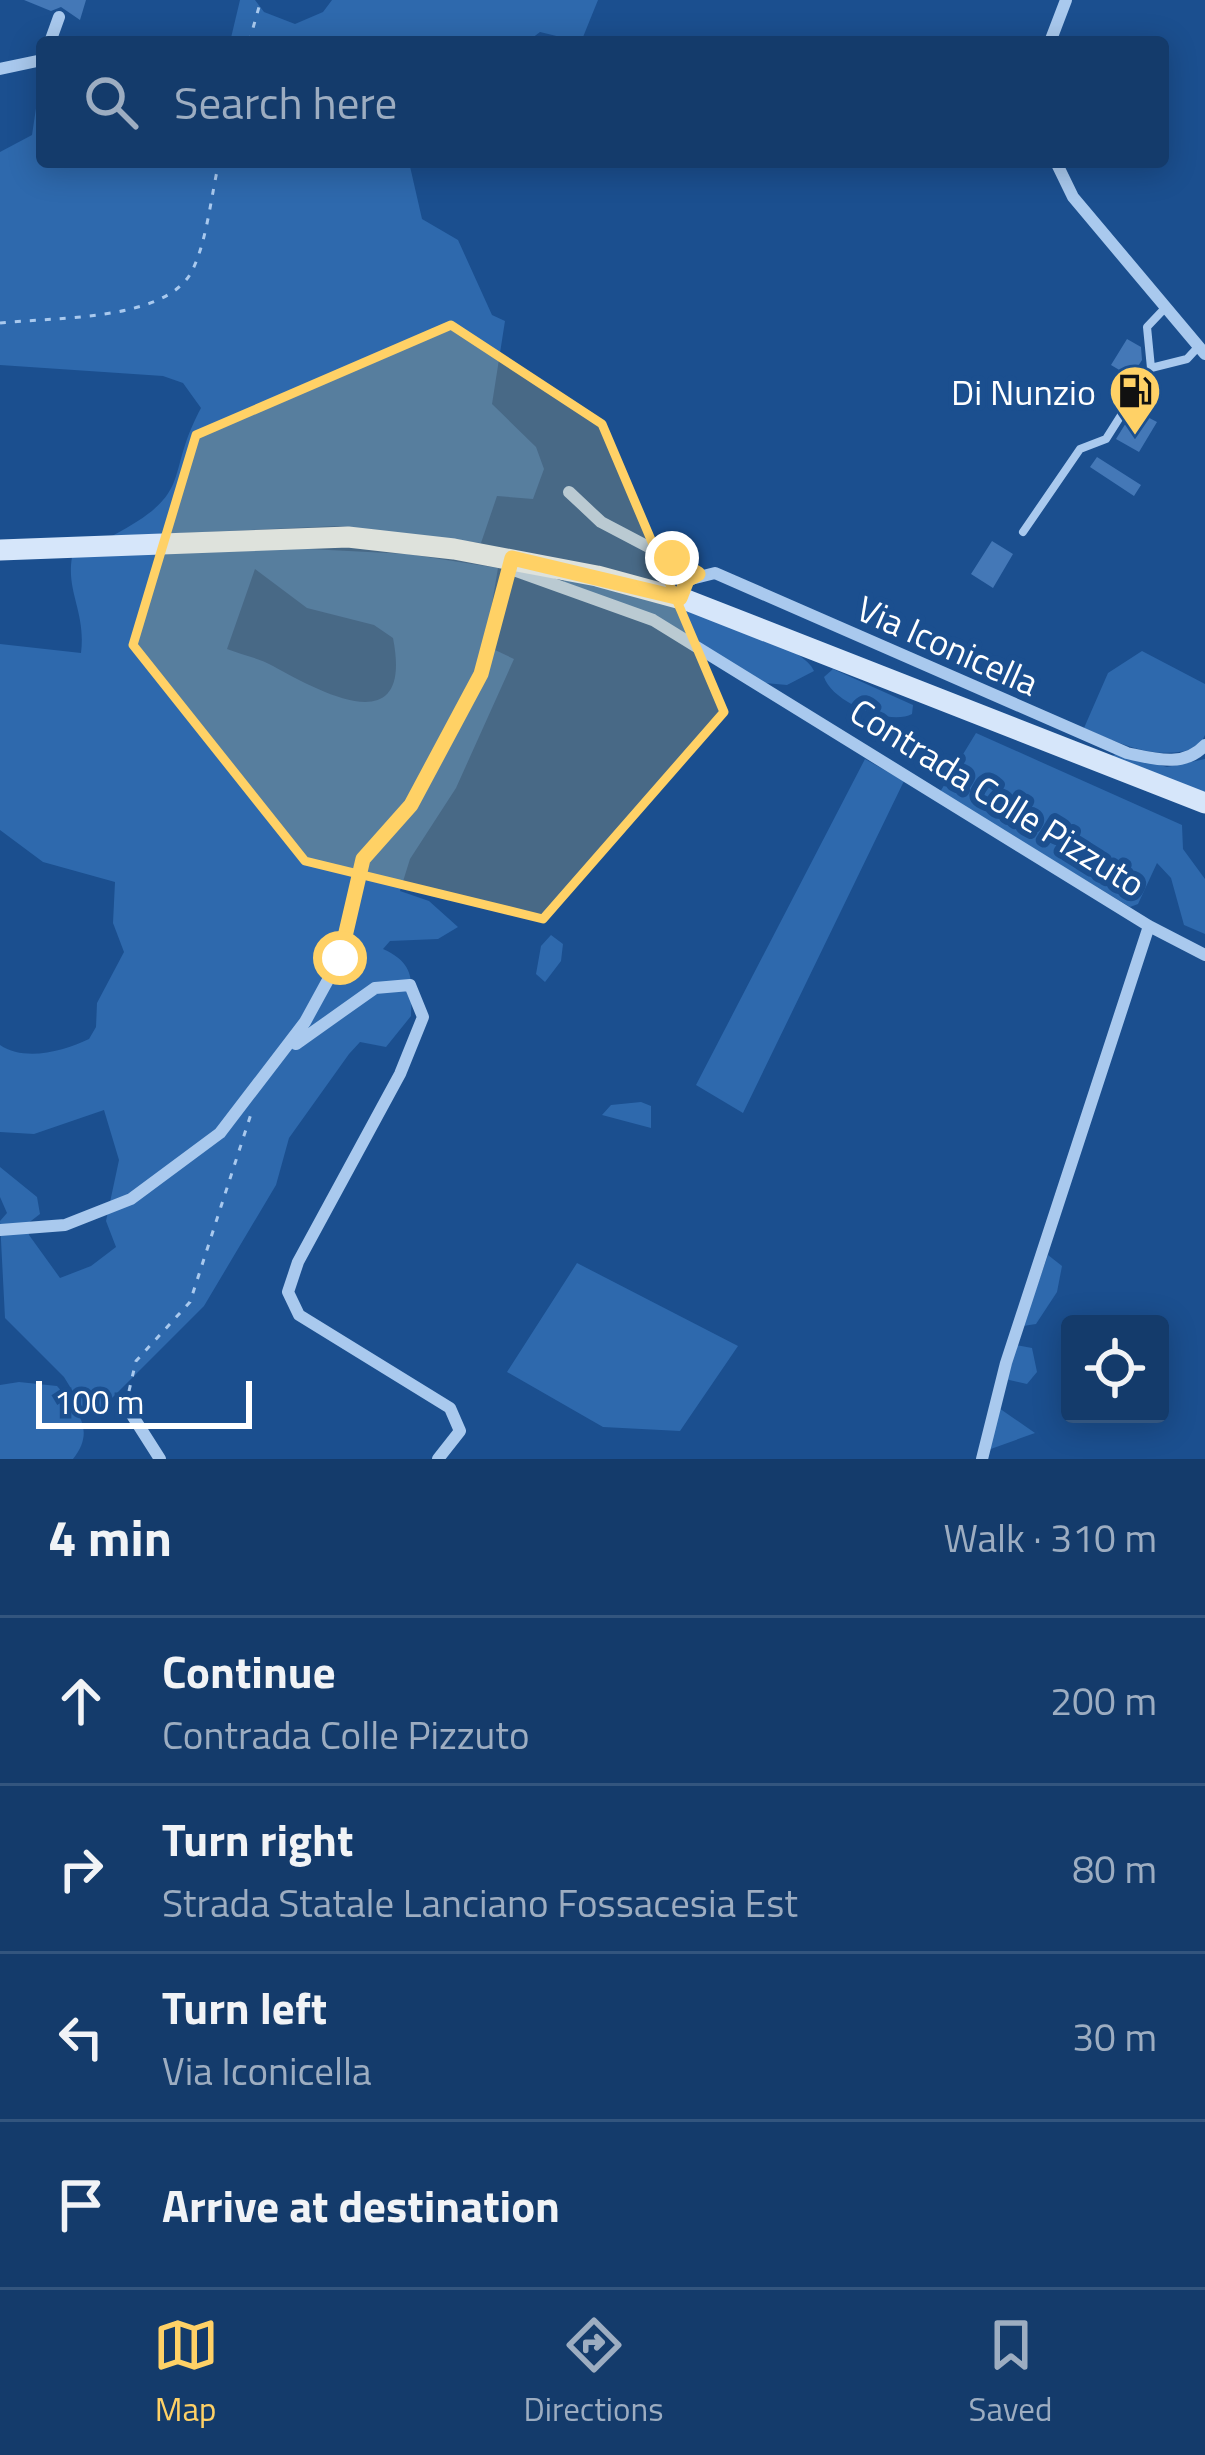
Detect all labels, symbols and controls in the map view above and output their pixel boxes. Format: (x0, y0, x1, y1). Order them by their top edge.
search box (36, 36, 1169, 168)
text: Search here (174, 68, 397, 136)
icon: search (78, 69, 144, 135)
fuel station icon: Di Nunzio (1107, 363, 1163, 437)
place label: Di Nunzio (951, 364, 1096, 419)
route end (645, 531, 699, 585)
street label: Via Iconicella (848, 581, 1048, 709)
street label: Contrada Colle Pizzuto (840, 684, 1156, 910)
route start (313, 931, 367, 985)
map controls (1061, 1315, 1169, 1423)
button: locate (1061, 1315, 1169, 1423)
scale bar (36, 1375, 252, 1428)
text: 100 m (54, 1377, 144, 1427)
text: 4 min (48, 1498, 172, 1576)
text: Walk · 310 m (943, 1508, 1157, 1567)
text: Continue (162, 1637, 336, 1705)
icon: ahead (48, 1668, 114, 1734)
text: 200 m (1050, 1671, 1157, 1730)
text: Contrada Colle Pizzuto (162, 1705, 530, 1764)
text: Turn right (162, 1805, 353, 1873)
icon: right (48, 1836, 114, 1902)
text: 80 m (1072, 1839, 1157, 1898)
text: Strada Statale Lanciano Fossacesia Est (162, 1873, 798, 1932)
text: Turn left (162, 1973, 327, 2041)
icon: left (48, 2004, 114, 2070)
text: 30 m (1072, 2007, 1157, 2066)
text: Via Iconicella (162, 2041, 372, 2100)
text: Arrive at destination (162, 2171, 560, 2239)
icon: arrive (48, 2172, 114, 2238)
tab: Map (153, 2312, 219, 2434)
tab: Directions (524, 2312, 664, 2434)
tab: Saved (969, 2312, 1052, 2434)

